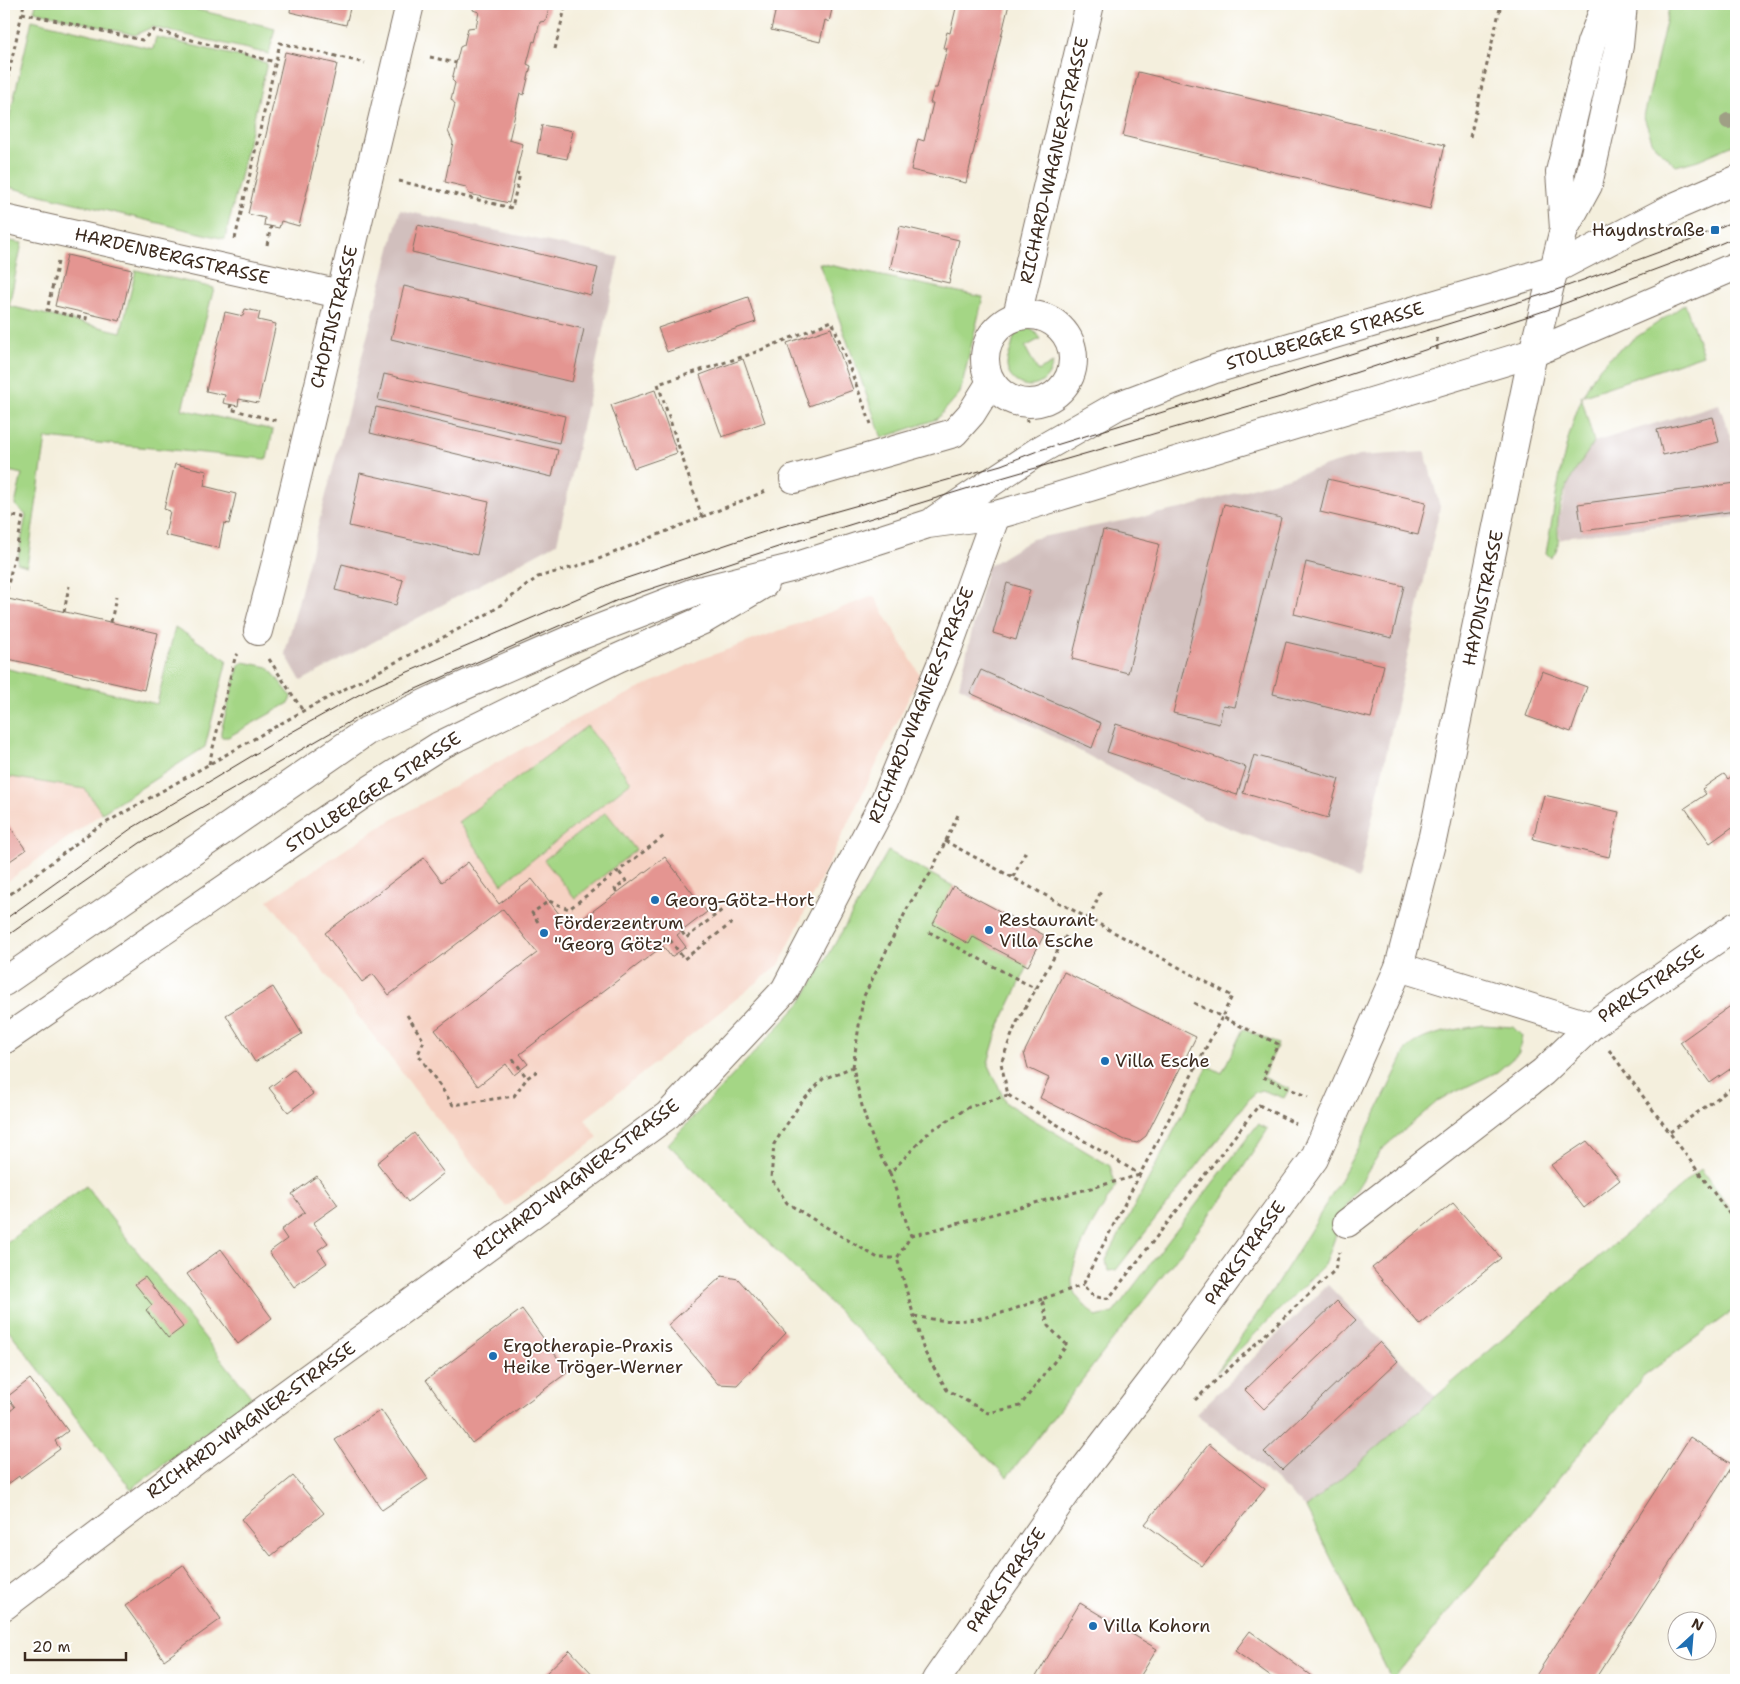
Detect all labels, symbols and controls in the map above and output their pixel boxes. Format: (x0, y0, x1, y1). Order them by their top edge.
street label: RICHARD-WAGNER-STRASSE (1014, 34, 1094, 286)
place label: Haydnstraße (1592, 218, 1705, 242)
street label: HARDENBERGSTRASSE (72, 222, 272, 290)
marker: Haydnstraße (1709, 224, 1721, 236)
street label: CHOPINSTRASSE (305, 243, 363, 391)
street label: STOLLBERGER STRASSE (1223, 296, 1427, 376)
street label: HAYDNSTRASSE (1457, 528, 1509, 668)
street label: RICHARD-WAGNER-STRASSE (863, 583, 979, 827)
street label: STOLLBERGER STRASSE (280, 726, 466, 858)
place label: Georg-Götz-Hort (665, 888, 815, 912)
marker: Georg-Götz-Hort (649, 894, 661, 906)
place label: Restaurant Villa Esche (999, 908, 1095, 953)
place label: Förderzentrum "Georg Götz" (554, 911, 684, 956)
marker: Restaurant Villa Esche (983, 924, 995, 936)
marker: Förderzentrum "Georg Götz" (538, 927, 550, 939)
street label: PARKSTRASSE (1593, 940, 1709, 1028)
place label: Villa Esche (1115, 1049, 1210, 1073)
marker: Villa Esche (1099, 1055, 1111, 1067)
street label: RICHARD-WAGNER-STRASSE (468, 1093, 684, 1265)
street label: PARKSTRASSE (1199, 1196, 1291, 1310)
place label: Ergotherapie-Praxis Heike Tröger-Werner (503, 1334, 683, 1379)
street label: RICHARD-WAGNER-STRASSE (142, 1336, 360, 1504)
marker: Ergotherapie-Praxis Heike Tröger-Werner (487, 1350, 499, 1362)
street label: PARKSTRASSE (961, 1523, 1051, 1637)
north arrow (1668, 1612, 1718, 1662)
place label: Villa Kohorn (1103, 1614, 1210, 1638)
text: N (1689, 1614, 1707, 1635)
marker: Villa Kohorn (1087, 1620, 1099, 1632)
scale bar (25, 1629, 126, 1661)
text: 20 m (32, 1637, 71, 1657)

